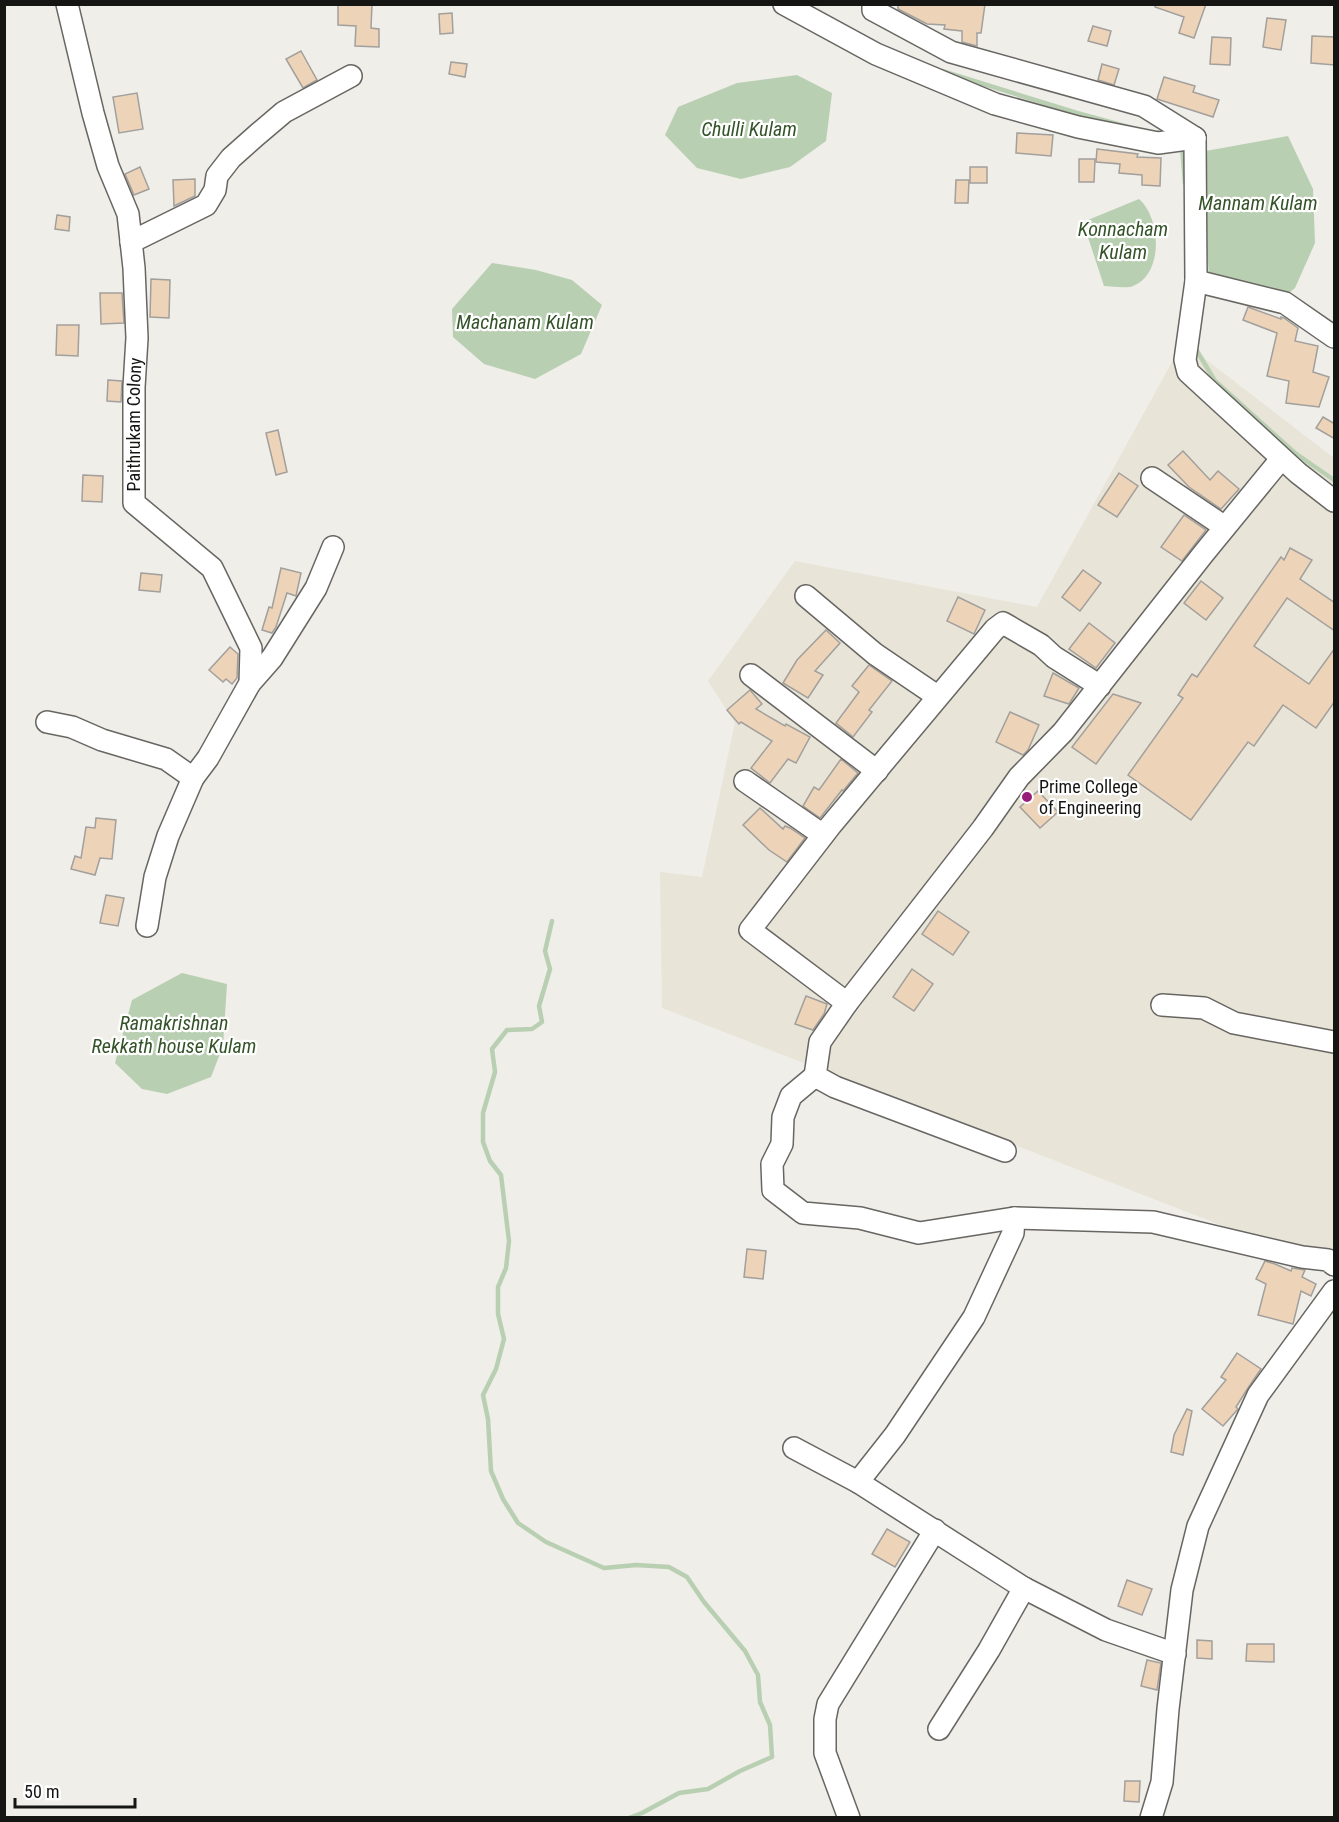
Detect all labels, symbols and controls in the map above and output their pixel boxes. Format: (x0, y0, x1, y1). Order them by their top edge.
water label: Chulli Kulam (701, 117, 797, 141)
water label: Mannam Kulam (1198, 191, 1318, 215)
water label: Konnacham Kulam (1078, 217, 1168, 264)
water label: Machanam Kulam (456, 310, 594, 334)
street label: Paithrukam Colony (123, 356, 146, 491)
place label: Prime College of Engineering (1039, 776, 1141, 818)
marker: Prime College of Engineering (1020, 790, 1034, 804)
water label: Ramakrishnan Rekkath house Kulam (92, 1011, 256, 1058)
scale bar (15, 1771, 135, 1809)
text: 50 m (24, 1781, 59, 1802)

